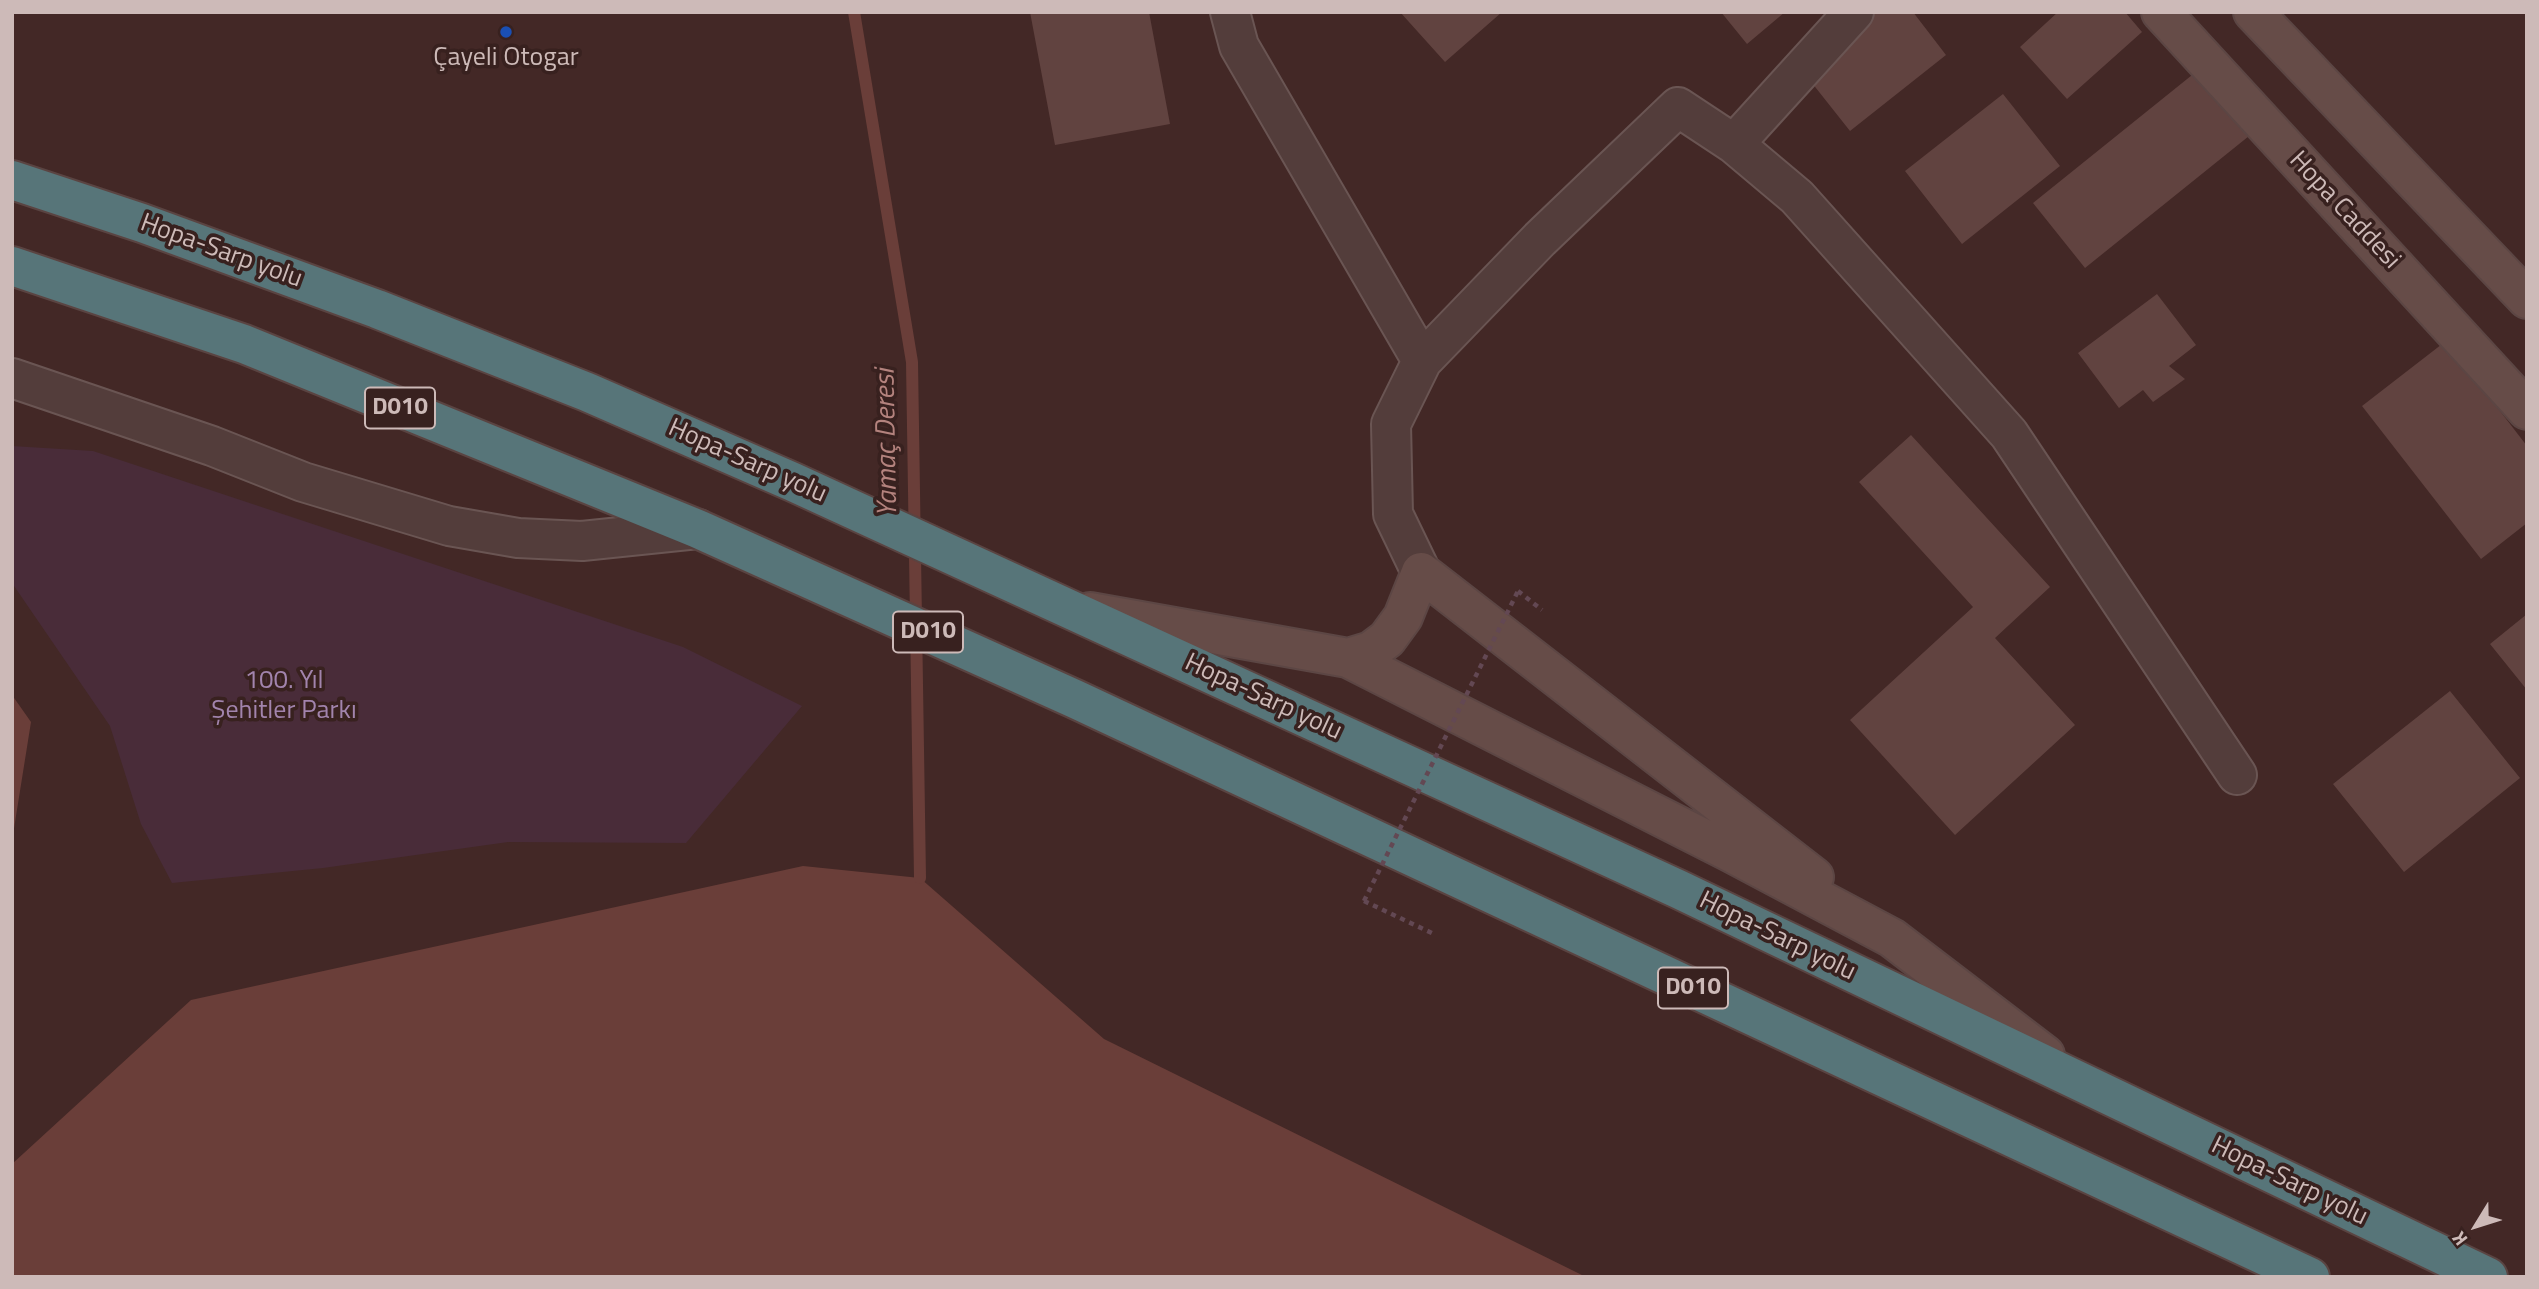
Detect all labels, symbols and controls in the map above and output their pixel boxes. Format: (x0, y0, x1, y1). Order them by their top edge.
marker: Çayeli Otogar (498, 24, 514, 40)
place label: Çayeli Otogar (433, 43, 579, 75)
street label: Hopa Caddesi (2282, 146, 2406, 276)
street label: Hopa-Sarp yolu (136, 208, 306, 296)
water label: Yamaç Deresi (870, 369, 906, 517)
road number: D010 (365, 388, 435, 428)
street label: Hopa-Sarp yolu (663, 413, 831, 511)
road number: D010 (893, 612, 963, 652)
street label: Hopa-Sarp yolu (1179, 648, 1347, 748)
park label: 100. Yıl Şehitler Parkı (211, 666, 357, 728)
street label: Hopa-Sarp yolu (1694, 886, 1860, 988)
road number: D010 (1658, 968, 1728, 1008)
street label: Hopa-Sarp yolu (2206, 1131, 2372, 1233)
north arrow (2441, 1191, 2511, 1261)
text: K (2444, 1226, 2474, 1253)

